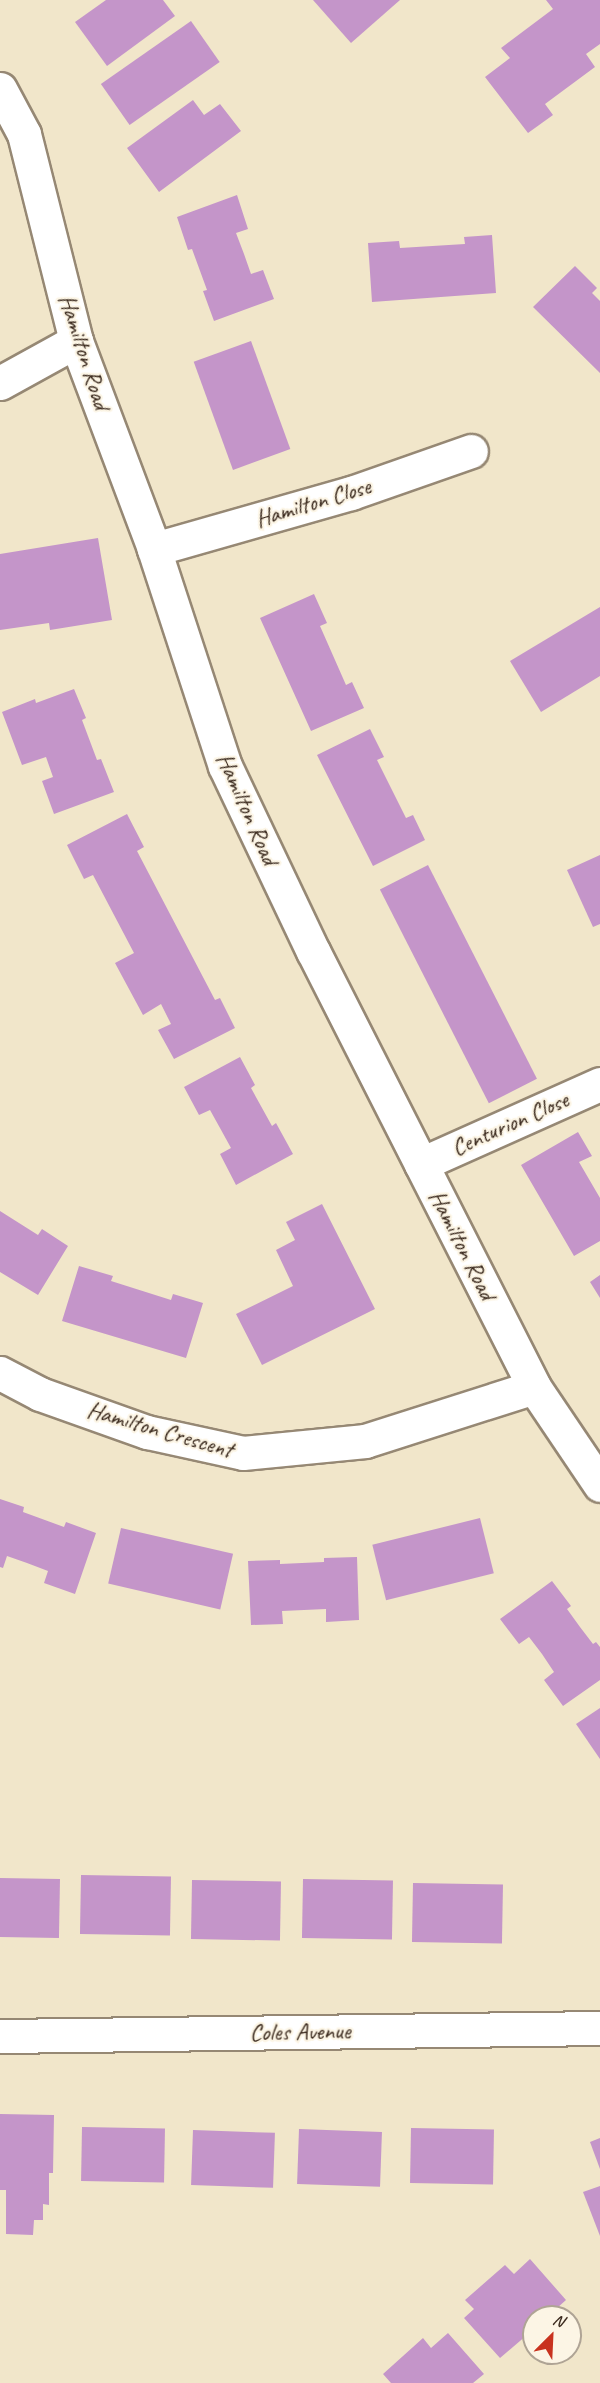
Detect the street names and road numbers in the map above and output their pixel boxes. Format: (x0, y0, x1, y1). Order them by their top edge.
street label: Hamilton Road (52, 291, 116, 413)
street label: Hamilton Close (252, 472, 374, 534)
street label: Hamilton Road (210, 749, 284, 869)
street label: Centurion Close (447, 1085, 573, 1163)
street label: Hamilton Road (422, 1185, 502, 1305)
street label: Hamilton Crescent (84, 1395, 236, 1465)
street label: Coles Avenue (249, 2017, 351, 2047)

